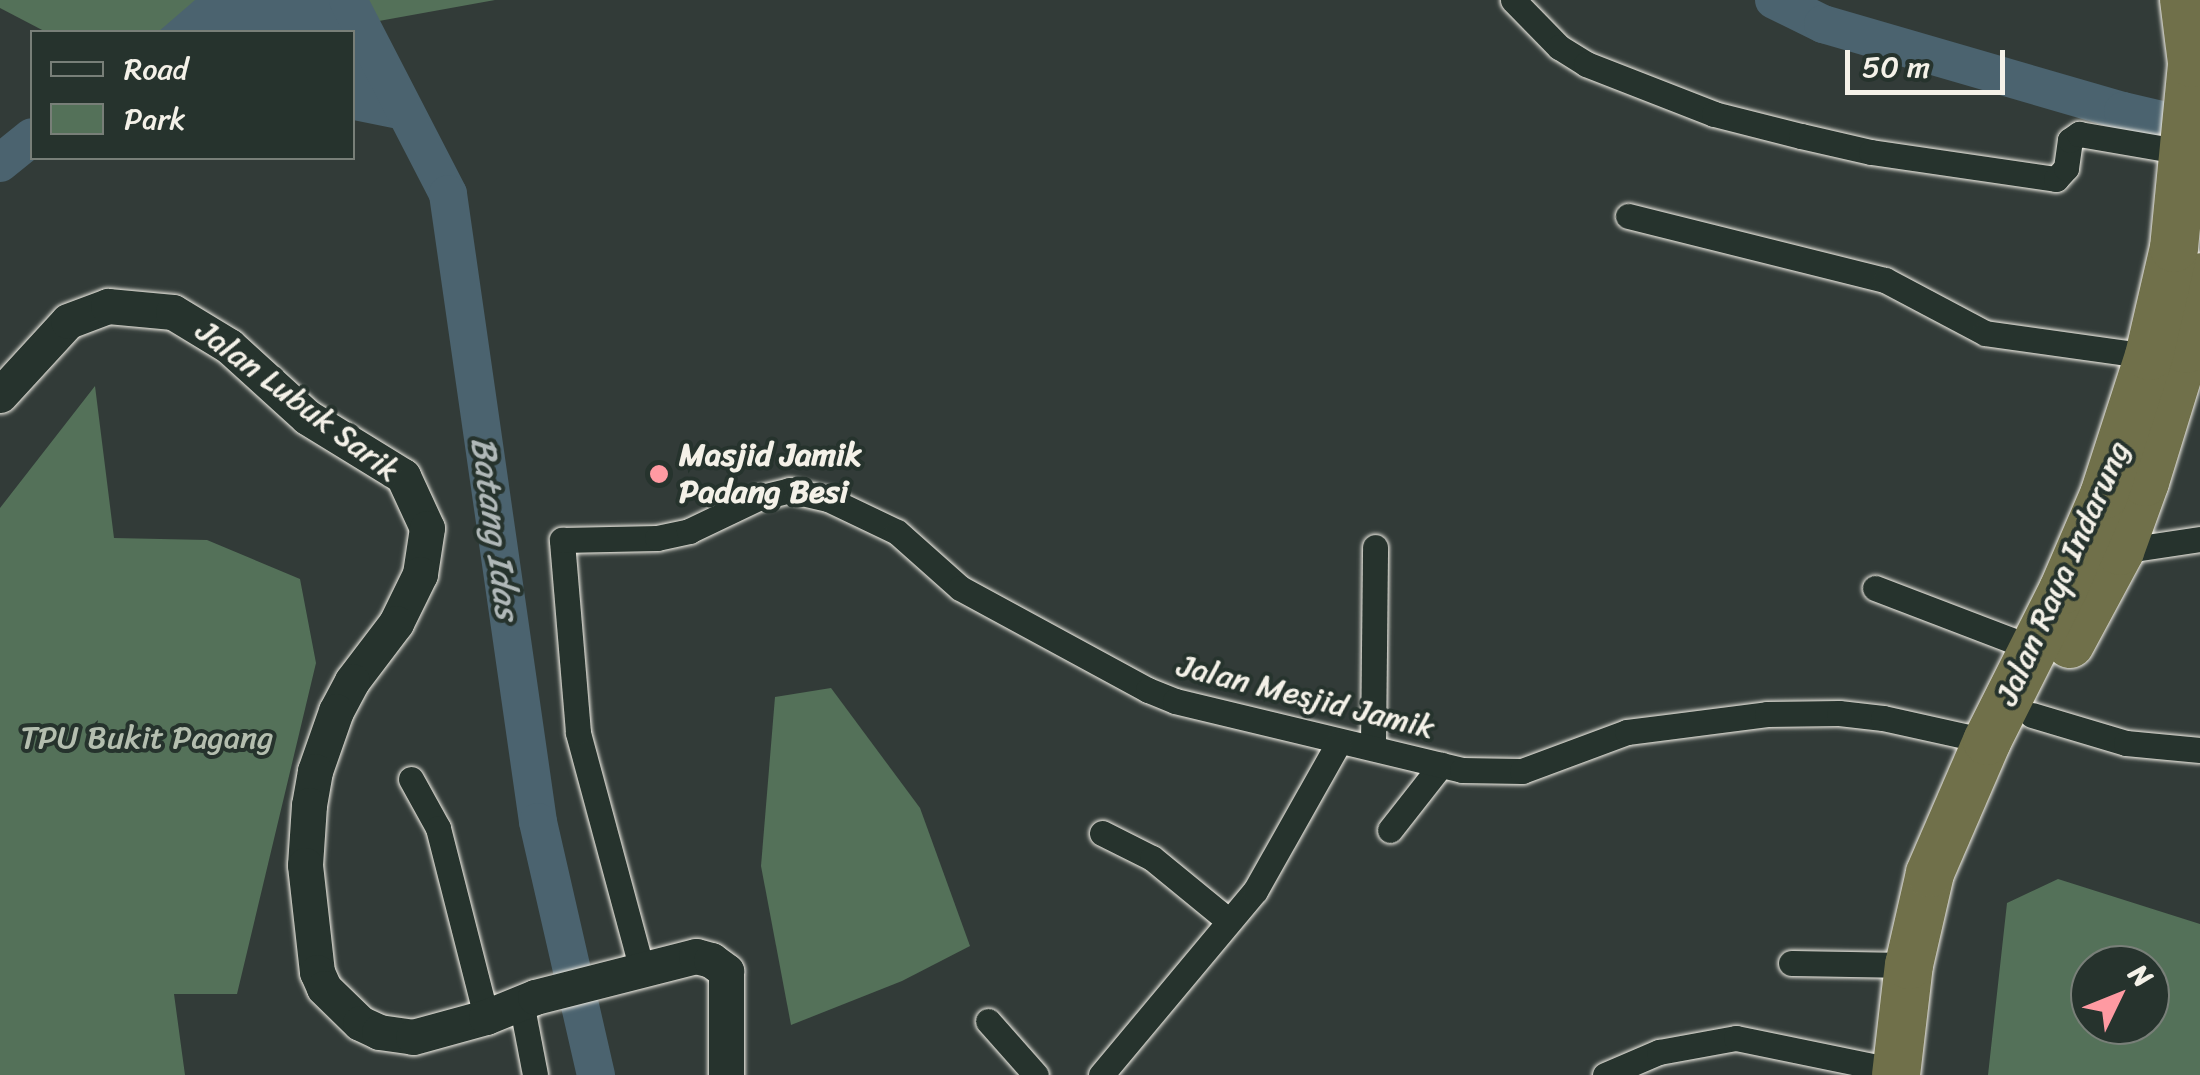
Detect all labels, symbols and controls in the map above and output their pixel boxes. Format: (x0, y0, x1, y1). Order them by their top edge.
legend (30, 30, 355, 160)
scale bar (1850, 30, 2010, 92)
text: 50 m (1862, 40, 1930, 94)
text: Road (124, 42, 188, 96)
text: Park (124, 92, 186, 146)
street label: Jalan Lubuk Sarik (187, 311, 409, 491)
water label: Batang Idas (462, 434, 530, 622)
street label: Jalan Raya Indarung (1988, 435, 2138, 711)
place label: Masjid Jamik Padang Besi (679, 437, 862, 512)
marker: Masjid Jamik Padang Besi (648, 463, 670, 485)
street label: Jalan Mesjid Jamik (1173, 646, 1439, 748)
park label: TPU Bukit Pagang (21, 719, 273, 757)
north arrow (2070, 945, 2170, 1045)
text: N (2116, 952, 2165, 999)

